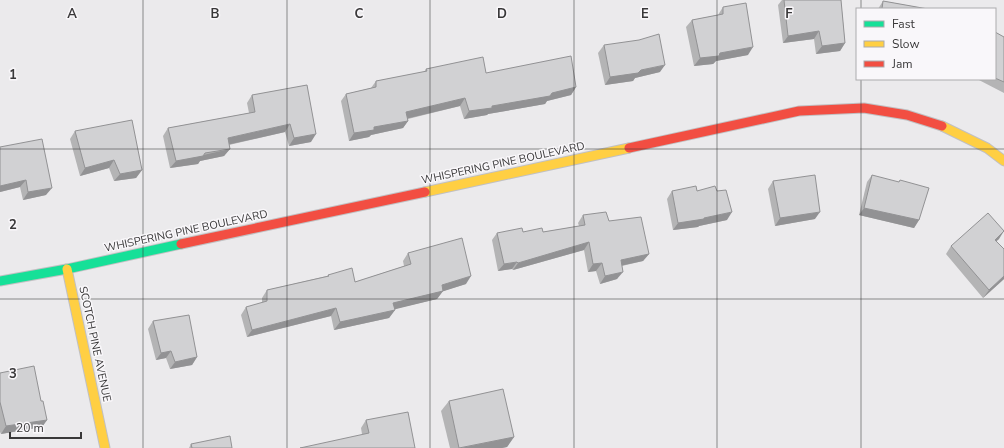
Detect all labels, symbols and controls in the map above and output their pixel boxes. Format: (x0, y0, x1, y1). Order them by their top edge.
text: A (67, 5, 77, 23)
text: B (211, 5, 220, 23)
text: C (355, 5, 364, 23)
text: D (497, 5, 507, 23)
text: E (641, 5, 649, 23)
text: F (785, 5, 793, 23)
legend (856, 8, 996, 80)
text: Fast (892, 16, 915, 32)
text: Slow (892, 36, 920, 52)
text: Jam (891, 56, 913, 72)
text: 1 (9, 66, 17, 84)
street label: WHISPERING PINE BOULEVARD (420, 138, 586, 188)
street label: WHISPERING PINE BOULEVARD (103, 206, 269, 256)
text: 2 (9, 216, 17, 234)
street label: SCOTCH PINE AVENUE (75, 285, 115, 403)
text: 3 (9, 365, 17, 383)
scale bar (10, 414, 81, 440)
text: 20 m (16, 420, 44, 436)

